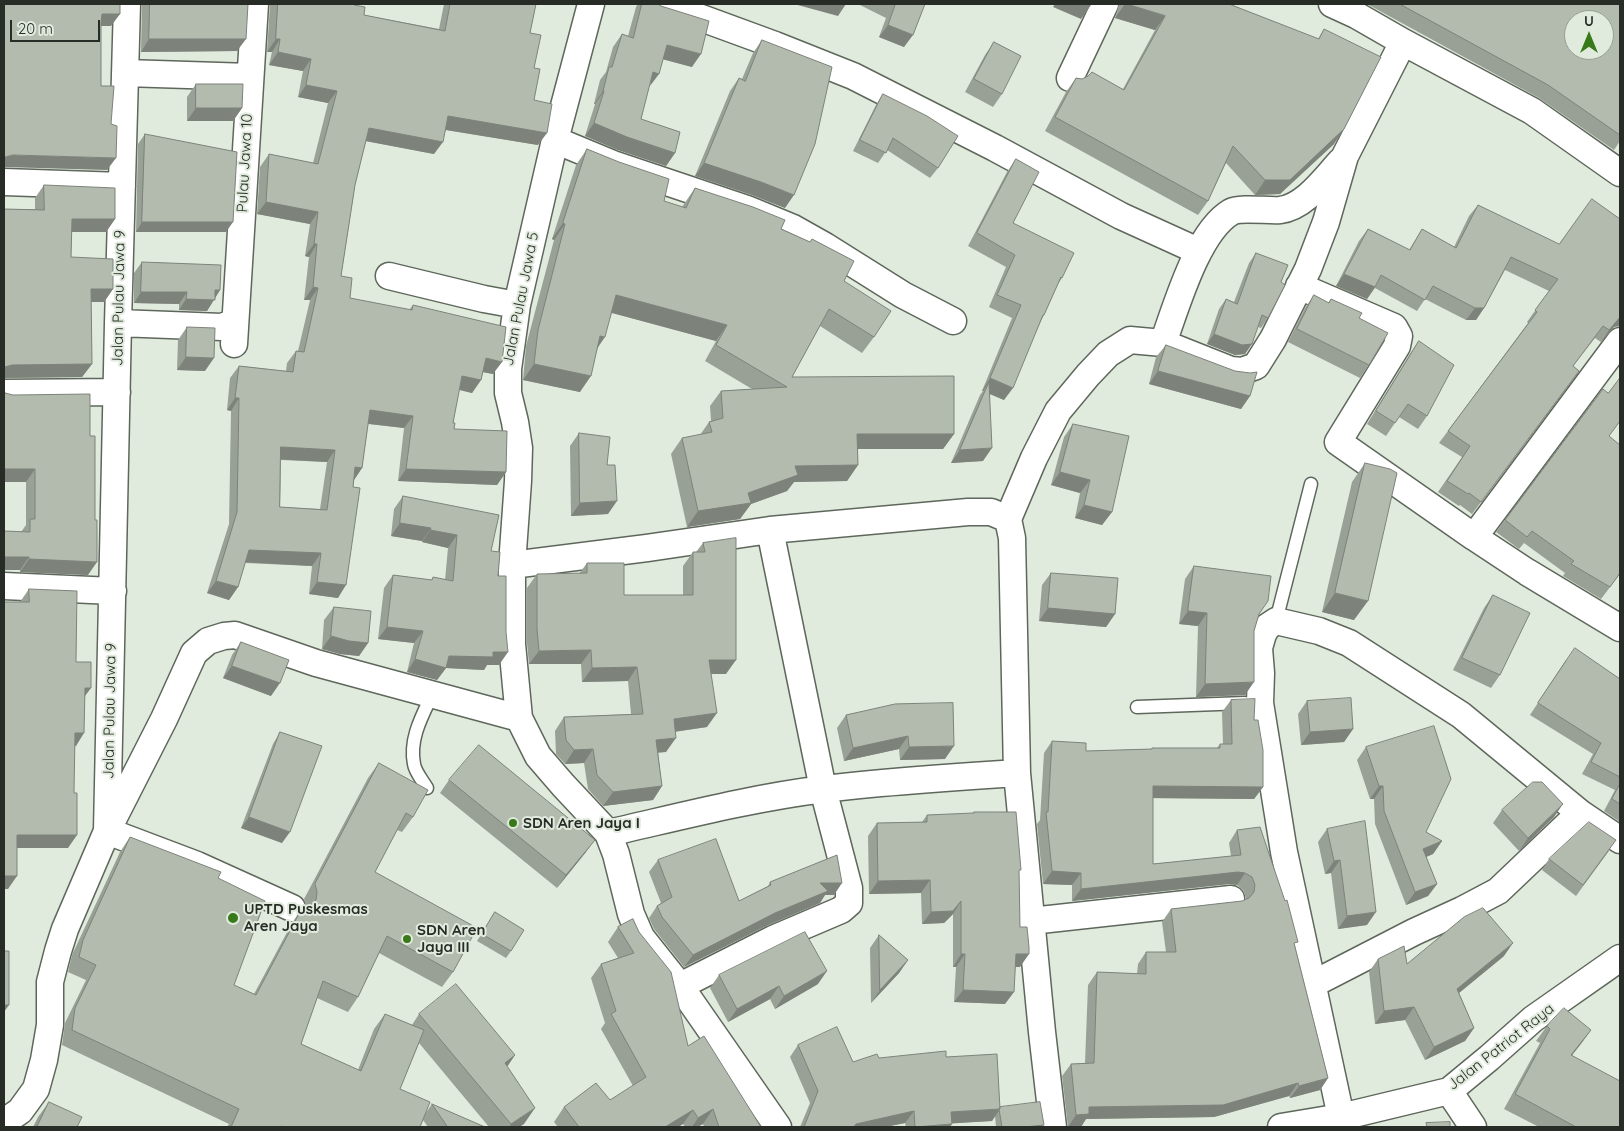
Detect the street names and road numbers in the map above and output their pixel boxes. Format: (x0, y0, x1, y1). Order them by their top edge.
street label: Pulau Jawa 10 (233, 113, 257, 213)
street label: Jalan Pulau Jawa 9 (109, 230, 129, 366)
street label: Jalan Pulau Jawa 5 (499, 231, 543, 367)
street label: Jalan Pulau Jawa 9 (100, 643, 120, 779)
street label: Jalan Patriot Raya (1444, 1000, 1558, 1094)

